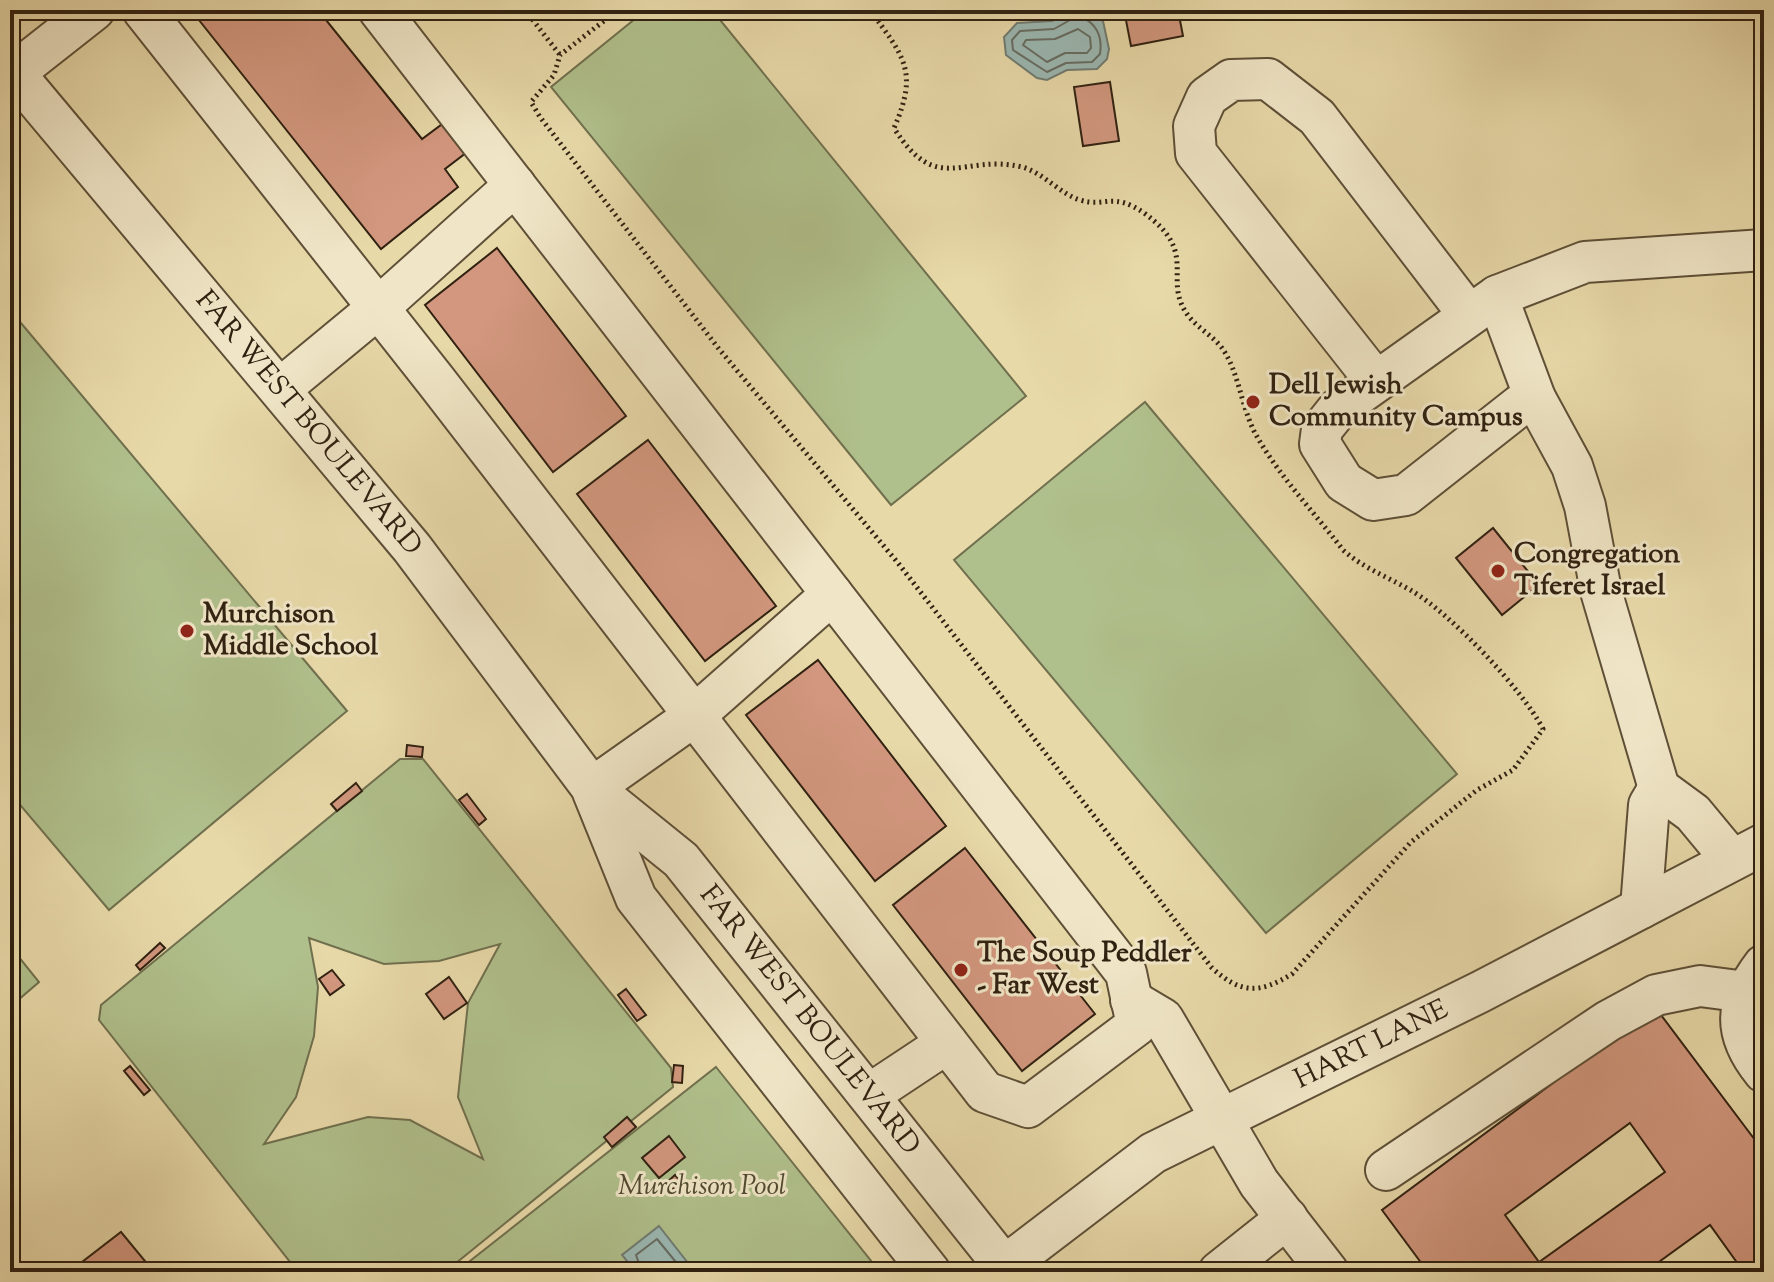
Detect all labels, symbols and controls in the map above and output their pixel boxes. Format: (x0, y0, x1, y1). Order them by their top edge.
street label: FAR WEST BOULEVARD (185, 282, 431, 565)
place label: Dell Jewish Community Campus (1269, 366, 1523, 438)
marker: Dell Jewish Community Campus (1244, 393, 1262, 411)
place label: Congregation Tiferet Israel (1514, 535, 1681, 607)
marker: Congregation Tiferet Israel (1489, 562, 1507, 580)
place label: Murchison Middle School (203, 595, 378, 667)
marker: Murchison Middle School (178, 622, 196, 640)
street label: FAR WEST BOULEVARD (689, 877, 929, 1164)
place label: The Soup Peddler - Far West (977, 934, 1192, 1006)
marker: The Soup Peddler - Far West (952, 961, 970, 979)
street label: HART LANE (1288, 990, 1456, 1100)
park label: Murchison Pool (618, 1167, 786, 1207)

